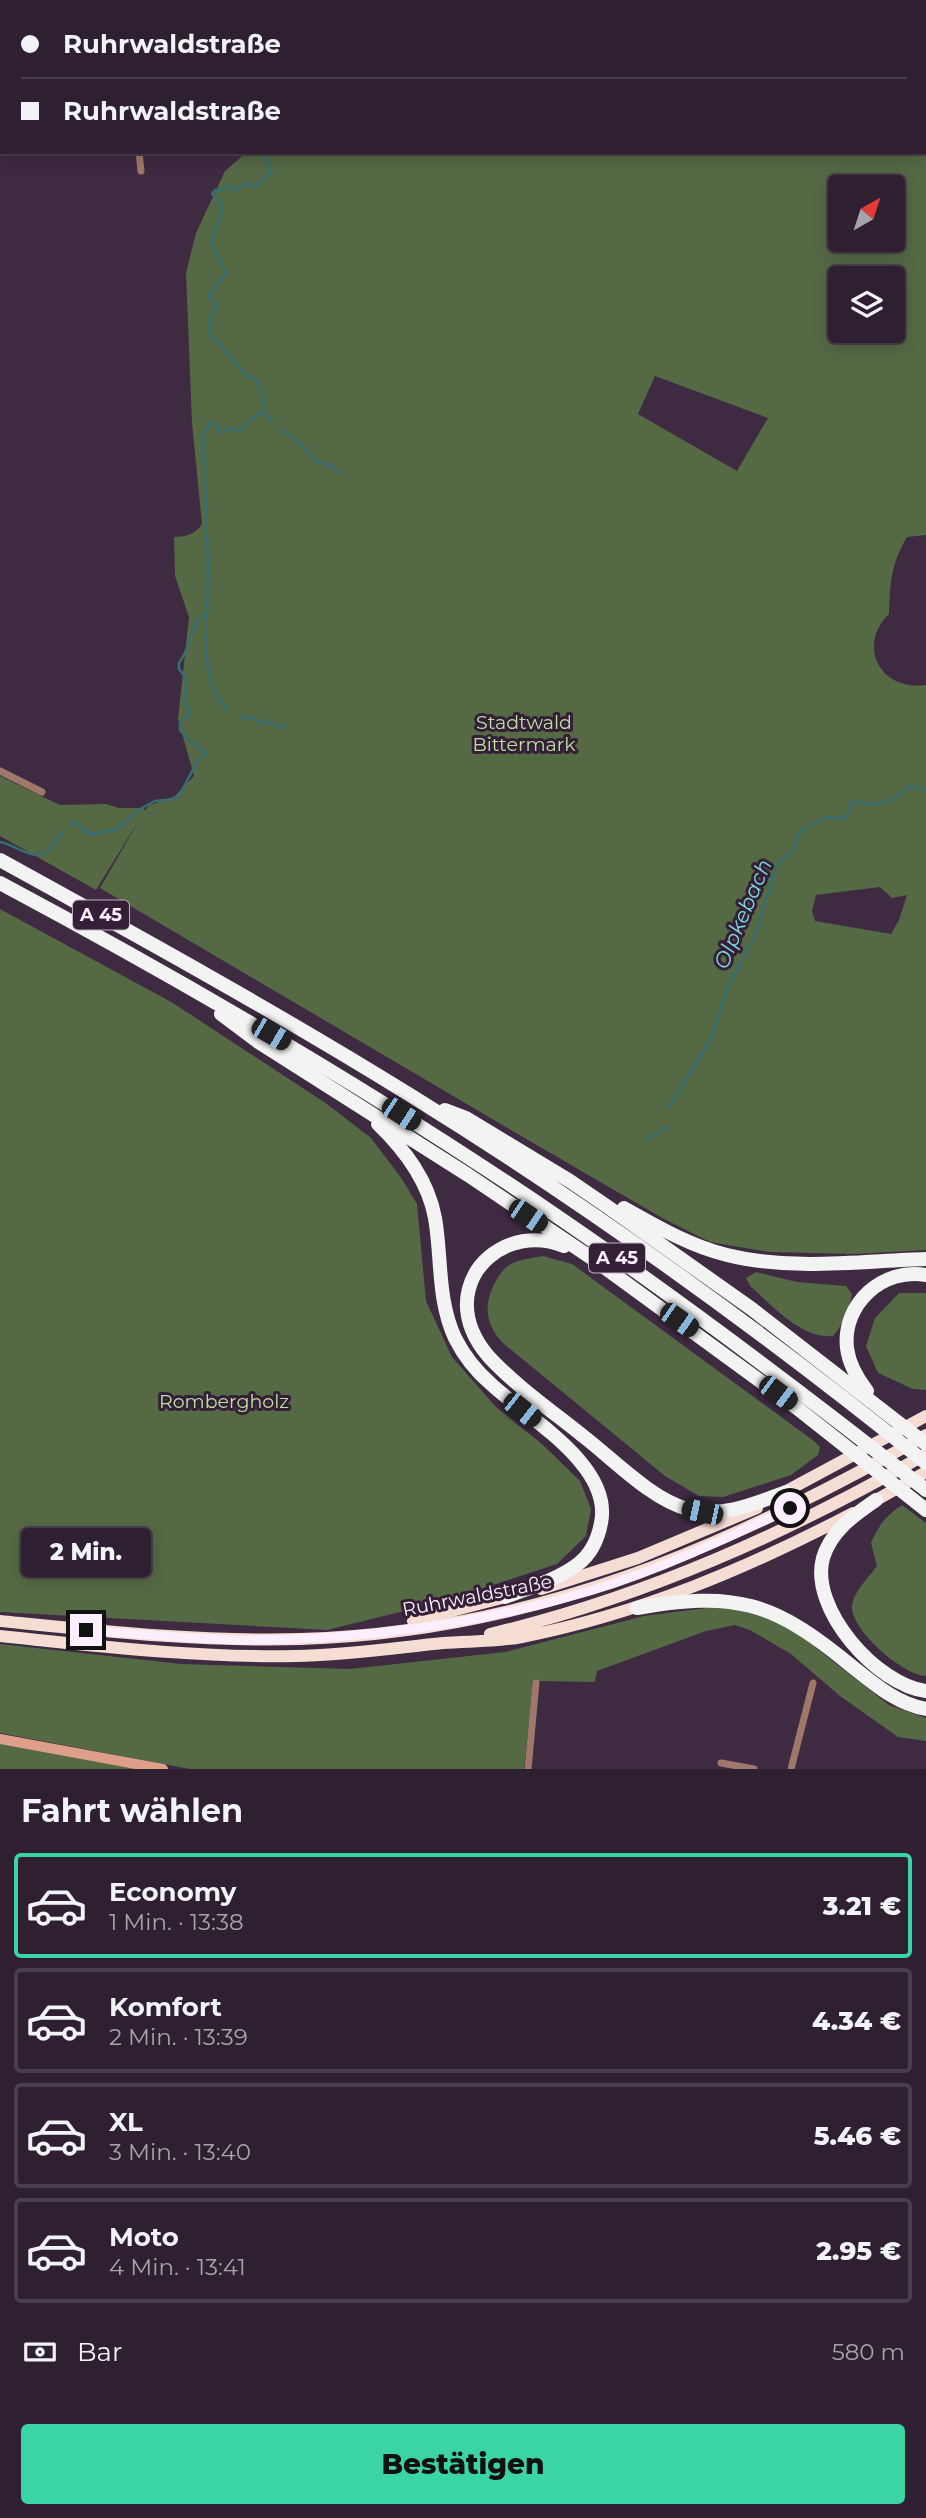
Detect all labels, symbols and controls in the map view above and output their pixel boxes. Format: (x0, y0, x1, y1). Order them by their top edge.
text: Ruhrwaldstraße (63, 28, 281, 60)
text: Ruhrwaldstraße (63, 95, 281, 127)
north arrow (828, 175, 905, 252)
map controls (828, 175, 905, 343)
button: layers (828, 266, 905, 343)
park label: Stadtwald Bittermark (472, 711, 576, 756)
water label: Olpkebach (708, 855, 777, 972)
road number: A 45 (73, 900, 129, 930)
car (248, 1014, 295, 1054)
car (378, 1094, 425, 1134)
car (505, 1196, 552, 1236)
road number: A 45 (589, 1244, 645, 1273)
car (656, 1299, 703, 1341)
car (755, 1372, 802, 1414)
car (499, 1389, 546, 1431)
park label: Rombergholz (159, 1390, 289, 1413)
route start (774, 1492, 806, 1524)
car (680, 1497, 725, 1527)
callout: 2 Min. (21, 1528, 151, 1578)
text: 2 Min. (50, 1538, 122, 1566)
street label: Ruhrwaldstraße (400, 1570, 554, 1621)
route end (70, 1614, 102, 1646)
text: Fahrt wählen (21, 1791, 243, 1830)
icon: car (25, 1874, 88, 1937)
text: Economy (109, 1876, 236, 1908)
text: 3.21 € (823, 1890, 901, 1922)
text: 1 Min. · 13:38 (109, 1908, 244, 1936)
icon: car (25, 1989, 88, 2052)
text: Komfort (109, 1991, 222, 2023)
text: 4.34 € (812, 2005, 901, 2037)
text: 2 Min. · 13:39 (109, 2023, 248, 2051)
icon: car (25, 2104, 88, 2167)
text: XL (109, 2106, 143, 2138)
text: 5.46 € (814, 2120, 901, 2152)
text: 3 Min. · 13:40 (109, 2138, 251, 2166)
icon: car (25, 2219, 88, 2282)
text: Moto (109, 2221, 179, 2253)
text: 2.95 € (816, 2235, 901, 2267)
text: 4 Min. · 13:41 (109, 2253, 246, 2281)
icon: cash (21, 2333, 59, 2371)
text: Bar (77, 2336, 122, 2368)
text: 580 m (832, 2338, 905, 2366)
button: Bestätigen (21, 2424, 905, 2504)

